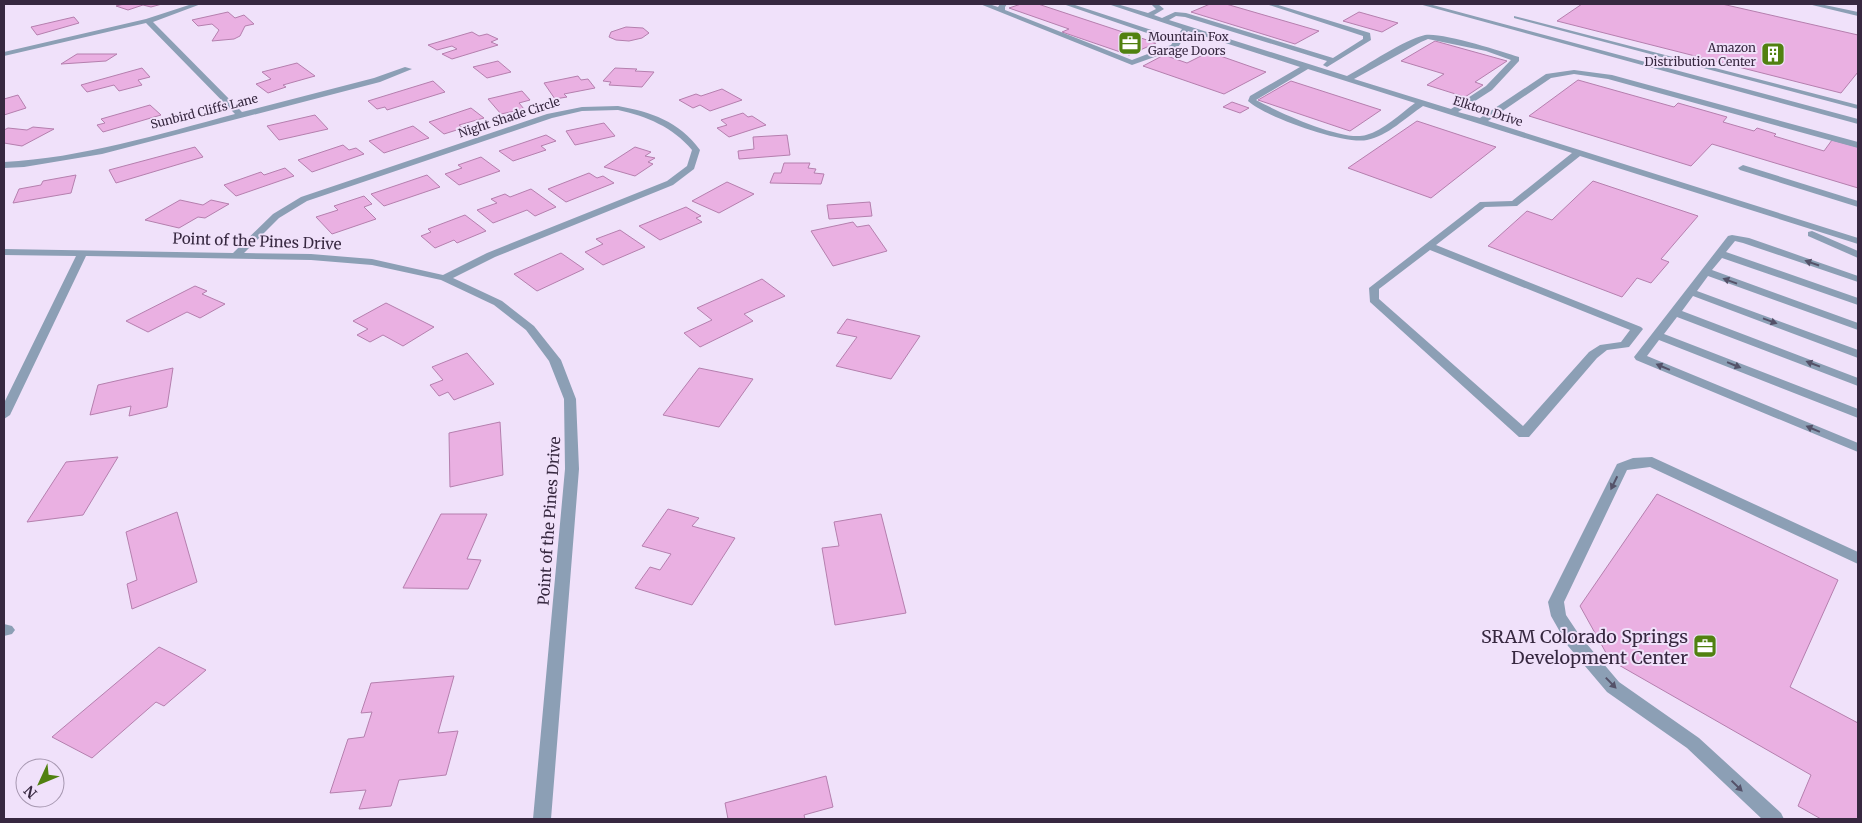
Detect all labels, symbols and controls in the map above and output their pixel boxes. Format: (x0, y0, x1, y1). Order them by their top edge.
place label: Mountain Fox Garage Doors (1148, 29, 1230, 58)
office icon: Mountain Fox Garage Doors (1117, 30, 1143, 56)
place label: Amazon Distribution Center (1645, 40, 1757, 69)
building icon: Amazon Distribution Center (1760, 41, 1786, 67)
street label: Sunbird Cliffs Lane (149, 90, 259, 132)
street label: Elkton Drive (1451, 93, 1525, 129)
street label: Night Shade Circle (456, 94, 562, 140)
street label: Point of the Pines Drive (172, 229, 342, 253)
one-way arrow (1805, 258, 1820, 266)
one-way arrow (1722, 277, 1737, 285)
one-way arrow (1763, 317, 1778, 325)
one-way arrow (1805, 360, 1820, 367)
one-way arrow (1727, 361, 1742, 369)
one-way arrow (1656, 362, 1670, 370)
one-way arrow (1806, 425, 1820, 433)
street label: Point of the Pines Drive (534, 436, 564, 606)
one-way arrow (1610, 476, 1618, 490)
place label: SRAM Colorado Springs Development Center (1481, 625, 1688, 669)
office icon: SRAM Colorado Springs Development Center (1692, 633, 1718, 659)
one-way arrow (1605, 677, 1617, 689)
north arrow (15, 758, 65, 808)
one-way arrow (1730, 780, 1742, 792)
text: N (20, 782, 41, 802)

